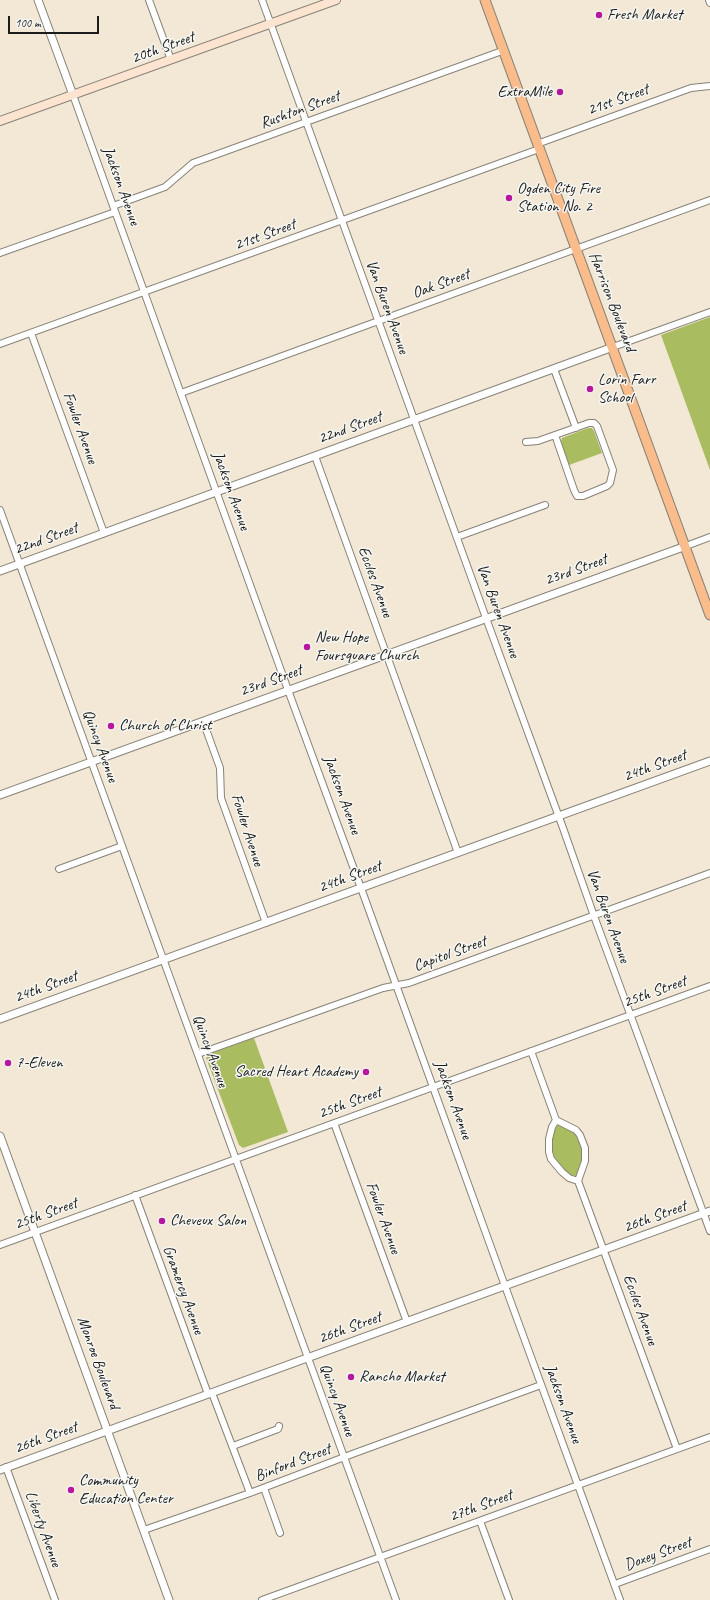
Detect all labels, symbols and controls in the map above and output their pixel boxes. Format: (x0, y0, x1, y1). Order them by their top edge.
place label: Fresh Market (607, 5, 682, 25)
scale bar (10, 8, 101, 34)
marker: Fresh Market (594, 10, 604, 20)
text: 100 m (15, 15, 41, 31)
street label: 20th Street (129, 28, 197, 68)
street label: 21st Street (585, 80, 651, 120)
place label: ExtraMile (497, 82, 552, 102)
street label: Rushton Street (257, 87, 343, 133)
marker: ExtraMile (555, 87, 565, 97)
street label: Jackson Avenue (98, 144, 144, 228)
place label: Ogden City Fire Station No. 2 (517, 179, 600, 217)
marker: Ogden City Fire Station No. 2 (504, 193, 514, 203)
street label: 21st Street (232, 215, 298, 255)
street label: Harrison Boulevard (584, 250, 640, 354)
street label: Van Buren Avenue (361, 258, 413, 356)
street label: Oak Street (410, 265, 472, 303)
place label: Lorin Farr School (598, 370, 656, 408)
marker: Lorin Farr School (585, 384, 595, 394)
street label: Fowler Avenue (58, 389, 102, 467)
street label: 22nd Street (315, 408, 385, 448)
street label: Jackson Avenue (208, 449, 254, 533)
street label: 22nd Street (11, 519, 81, 559)
street label: Eccles Avenue (353, 544, 397, 620)
street label: 23rd Street (542, 550, 610, 590)
street label: Van Buren Avenue (472, 562, 524, 660)
place label: New Hope Foursquare Church (315, 628, 419, 666)
marker: New Hope Foursquare Church (302, 642, 312, 652)
street label: 23rd Street (237, 661, 305, 701)
street label: Quincy Avenue (78, 707, 122, 785)
place label: Church of Christ (119, 716, 212, 736)
marker: Church of Christ (106, 721, 116, 731)
street label: 24th Street (621, 746, 689, 786)
street label: Jackson Avenue (319, 753, 365, 837)
street label: Fowler Avenue (226, 791, 268, 869)
street label: 24th Street (316, 857, 384, 897)
street label: Van Buren Avenue (582, 867, 634, 965)
street label: Capitol Street (411, 932, 489, 976)
street label: 24th Street (12, 967, 80, 1007)
street label: 25th Street (621, 972, 689, 1012)
street label: Quincy Avenue (188, 1012, 232, 1090)
place label: 7-Eleven (16, 1053, 62, 1073)
marker: 7-Eleven (3, 1058, 13, 1068)
street label: Jackson Avenue (430, 1058, 476, 1142)
place label: Sacred Heart Academy (234, 1062, 358, 1082)
marker: Sacred Heart Academy (361, 1067, 371, 1077)
street label: 25th Street (316, 1083, 384, 1123)
street label: Fowler Avenue (361, 1179, 405, 1257)
street label: 25th Street (12, 1194, 80, 1234)
street label: 26th Street (621, 1197, 689, 1237)
place label: Cheveux Salon (170, 1211, 246, 1231)
marker: Cheveux Salon (157, 1216, 167, 1226)
street label: Gramercy Avenue (158, 1243, 208, 1337)
street label: Eccles Avenue (618, 1272, 662, 1348)
street label: 26th Street (316, 1308, 384, 1348)
street label: Monroe Boulevard (72, 1314, 124, 1412)
street label: Quincy Avenue (315, 1361, 359, 1439)
street label: Jackson Avenue (540, 1362, 586, 1446)
place label: Rancho Market (359, 1367, 445, 1387)
marker: Rancho Market (346, 1372, 356, 1382)
street label: 26th Street (12, 1418, 80, 1458)
street label: Binford Street (252, 1440, 334, 1486)
place label: Community Education Center (79, 1471, 173, 1509)
marker: Community Education Center (66, 1485, 76, 1495)
street label: 27th Street (447, 1486, 515, 1526)
street label: Liberty Avenue (20, 1488, 66, 1570)
street label: Doxey Street (622, 1533, 694, 1575)

